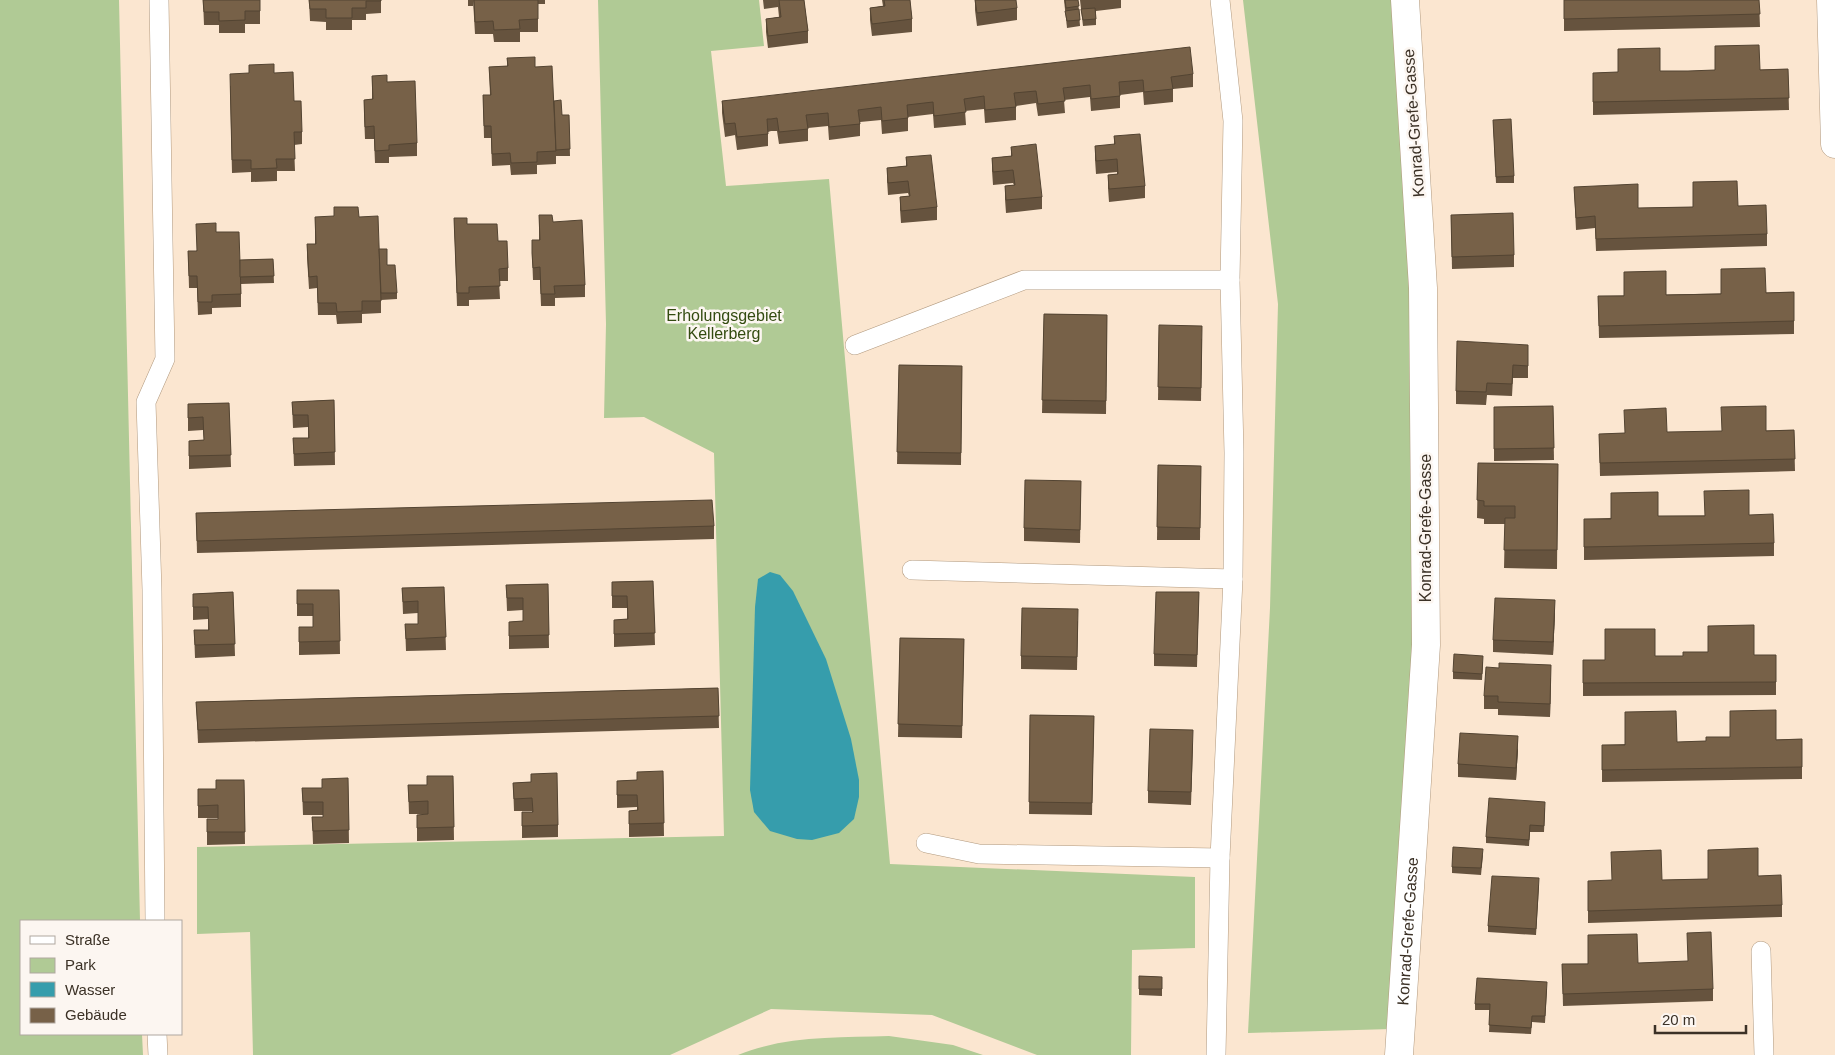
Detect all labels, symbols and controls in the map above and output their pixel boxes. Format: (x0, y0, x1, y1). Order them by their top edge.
street label: Konrad-Grefe-Gasse (1400, 48, 1427, 198)
park label: Erholungsgebiet Kellerberg (666, 307, 782, 342)
street label: Konrad-Grefe-Gasse (1417, 454, 1434, 602)
street label: Konrad-Grefe-Gasse (1394, 857, 1421, 1006)
legend (20, 920, 182, 1035)
text: Straße (65, 931, 110, 948)
text: Park (65, 956, 96, 973)
text: Wasser (65, 981, 115, 998)
scale bar (1655, 1002, 1746, 1034)
text: Gebäude (65, 1006, 127, 1023)
text: 20 m (1662, 1011, 1695, 1028)

